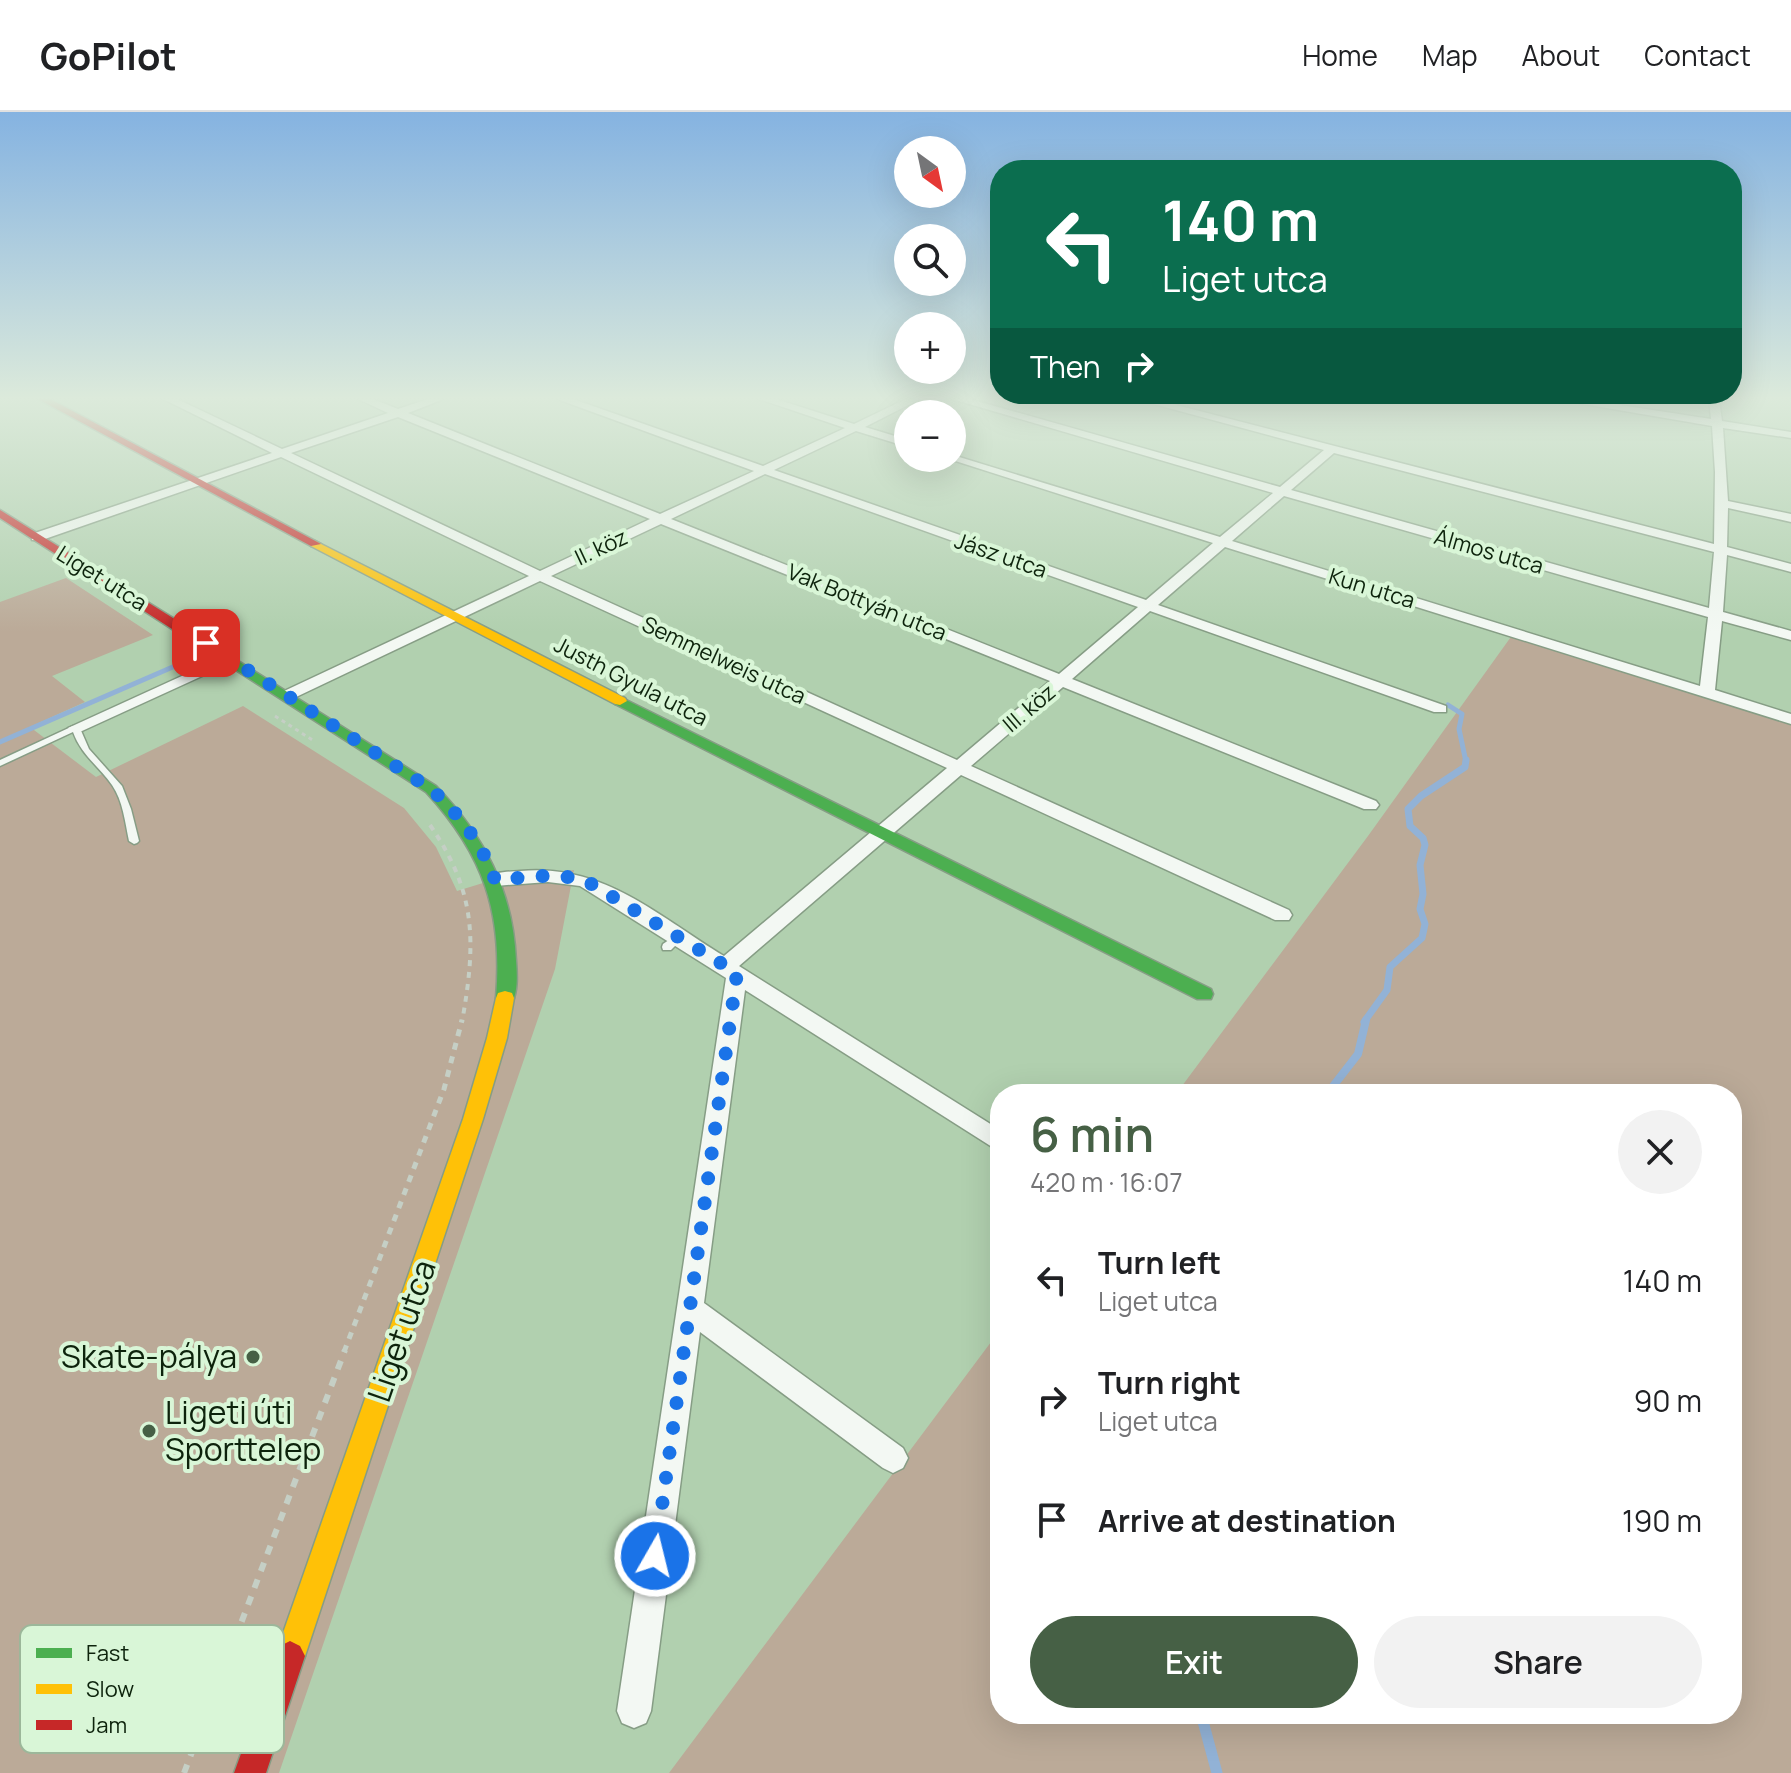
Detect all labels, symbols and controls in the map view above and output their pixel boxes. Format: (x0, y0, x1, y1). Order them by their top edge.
text: GoPilot (40, 29, 177, 81)
text: Home (1302, 36, 1378, 74)
text: Map (1422, 36, 1478, 74)
text: About (1522, 36, 1600, 74)
text: Contact (1644, 36, 1751, 74)
north arrow (894, 136, 966, 208)
map controls (894, 136, 966, 472)
text: 140 m (1162, 181, 1319, 258)
icon: left (1030, 192, 1134, 296)
button: search (894, 224, 966, 296)
text: Liget utca (1162, 254, 1328, 303)
button: + (894, 312, 966, 384)
icon: right (1117, 344, 1161, 388)
text: Then (1030, 346, 1101, 387)
button: − (894, 400, 966, 472)
street label: Álmos utca (1431, 521, 1547, 581)
street label: II. köz (570, 522, 632, 572)
street label: Jász utca (951, 525, 1051, 585)
street label: Liget utca (51, 538, 153, 618)
street label: Vak Bottyán utca (783, 556, 951, 648)
street label: Kun utca (1325, 561, 1419, 615)
pin (172, 609, 240, 677)
street label: Semmelweis utca (637, 609, 811, 711)
icon: arrive (184, 621, 228, 665)
street label: Justh Gyula utca (549, 629, 713, 733)
street label: III. köz (996, 677, 1062, 739)
text: 6 min (1030, 1101, 1154, 1166)
button: close (1618, 1110, 1702, 1194)
text: 420 m · 16:07 (1030, 1164, 1183, 1200)
text: Turn left (1098, 1242, 1221, 1283)
street label: Liget utca (356, 1254, 446, 1407)
icon: left (1030, 1258, 1074, 1302)
text: 140 m (1623, 1260, 1702, 1301)
text: Liget utca (1098, 1283, 1218, 1319)
place label: Skate-pálya (61, 1334, 237, 1378)
marker: Skate-pálya (244, 1348, 262, 1366)
text: Turn right (1098, 1362, 1241, 1403)
icon: right (1030, 1378, 1074, 1422)
text: 90 m (1634, 1380, 1702, 1421)
place label: Ligeti úti Sporttelep (165, 1390, 321, 1471)
text: Liget utca (1098, 1403, 1218, 1439)
marker: Ligeti úti Sporttelep (140, 1422, 158, 1440)
icon: arrive (1030, 1498, 1074, 1542)
text: Arrive at destination (1098, 1500, 1396, 1541)
text: 190 m (1622, 1500, 1702, 1541)
position arrow (613, 1514, 697, 1598)
button: Exit (1030, 1616, 1358, 1708)
button: Share (1374, 1616, 1702, 1708)
legend (20, 1625, 284, 1753)
text: Fast (86, 1638, 129, 1668)
text: Slow (86, 1674, 134, 1704)
text: Jam (86, 1710, 127, 1740)

